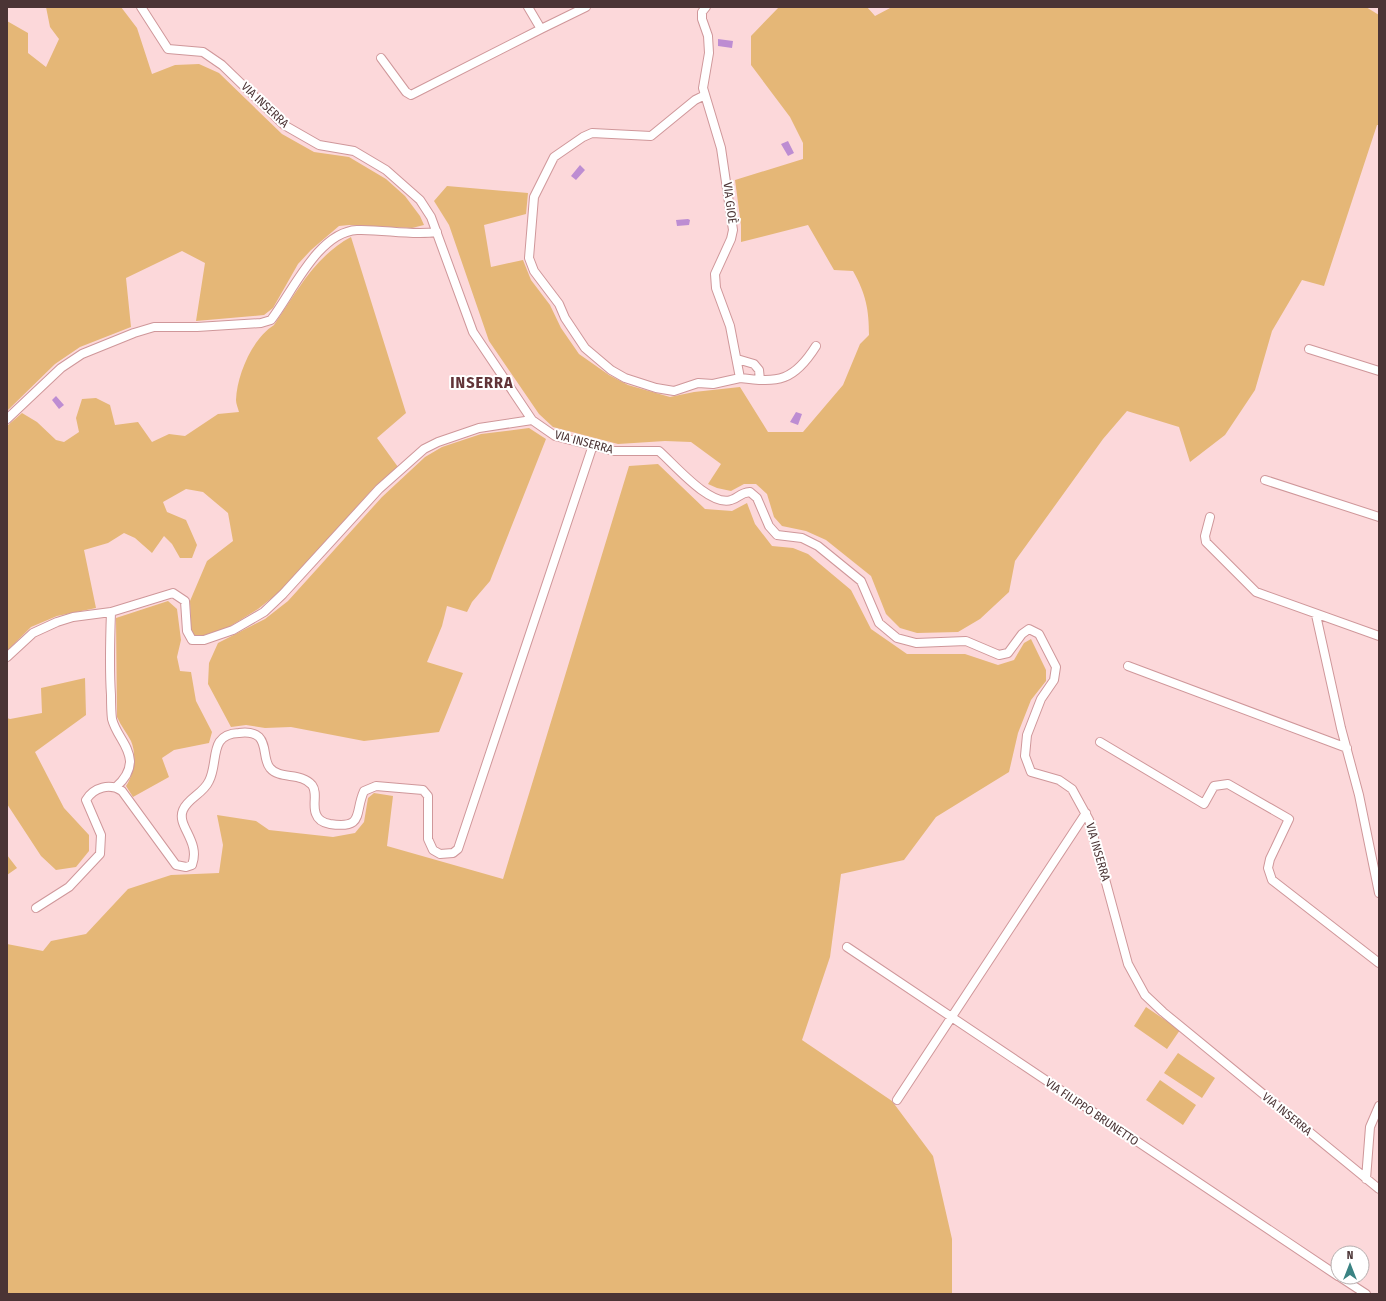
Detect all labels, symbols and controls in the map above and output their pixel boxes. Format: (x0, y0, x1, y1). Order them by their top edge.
street label: VIA INSERRA (238, 79, 292, 131)
street label: VIA GIOÈ (721, 181, 741, 225)
district label: INSERRA (450, 373, 514, 392)
street label: VIA INSERRA (553, 428, 615, 457)
street label: VIA INSERRA (1083, 821, 1113, 883)
street label: VIA FILIPPO BRUNETTO (1043, 1076, 1141, 1148)
street label: VIA INSERRA (1259, 1090, 1315, 1139)
north arrow (1330, 1245, 1370, 1285)
text: N (1347, 1249, 1353, 1262)

